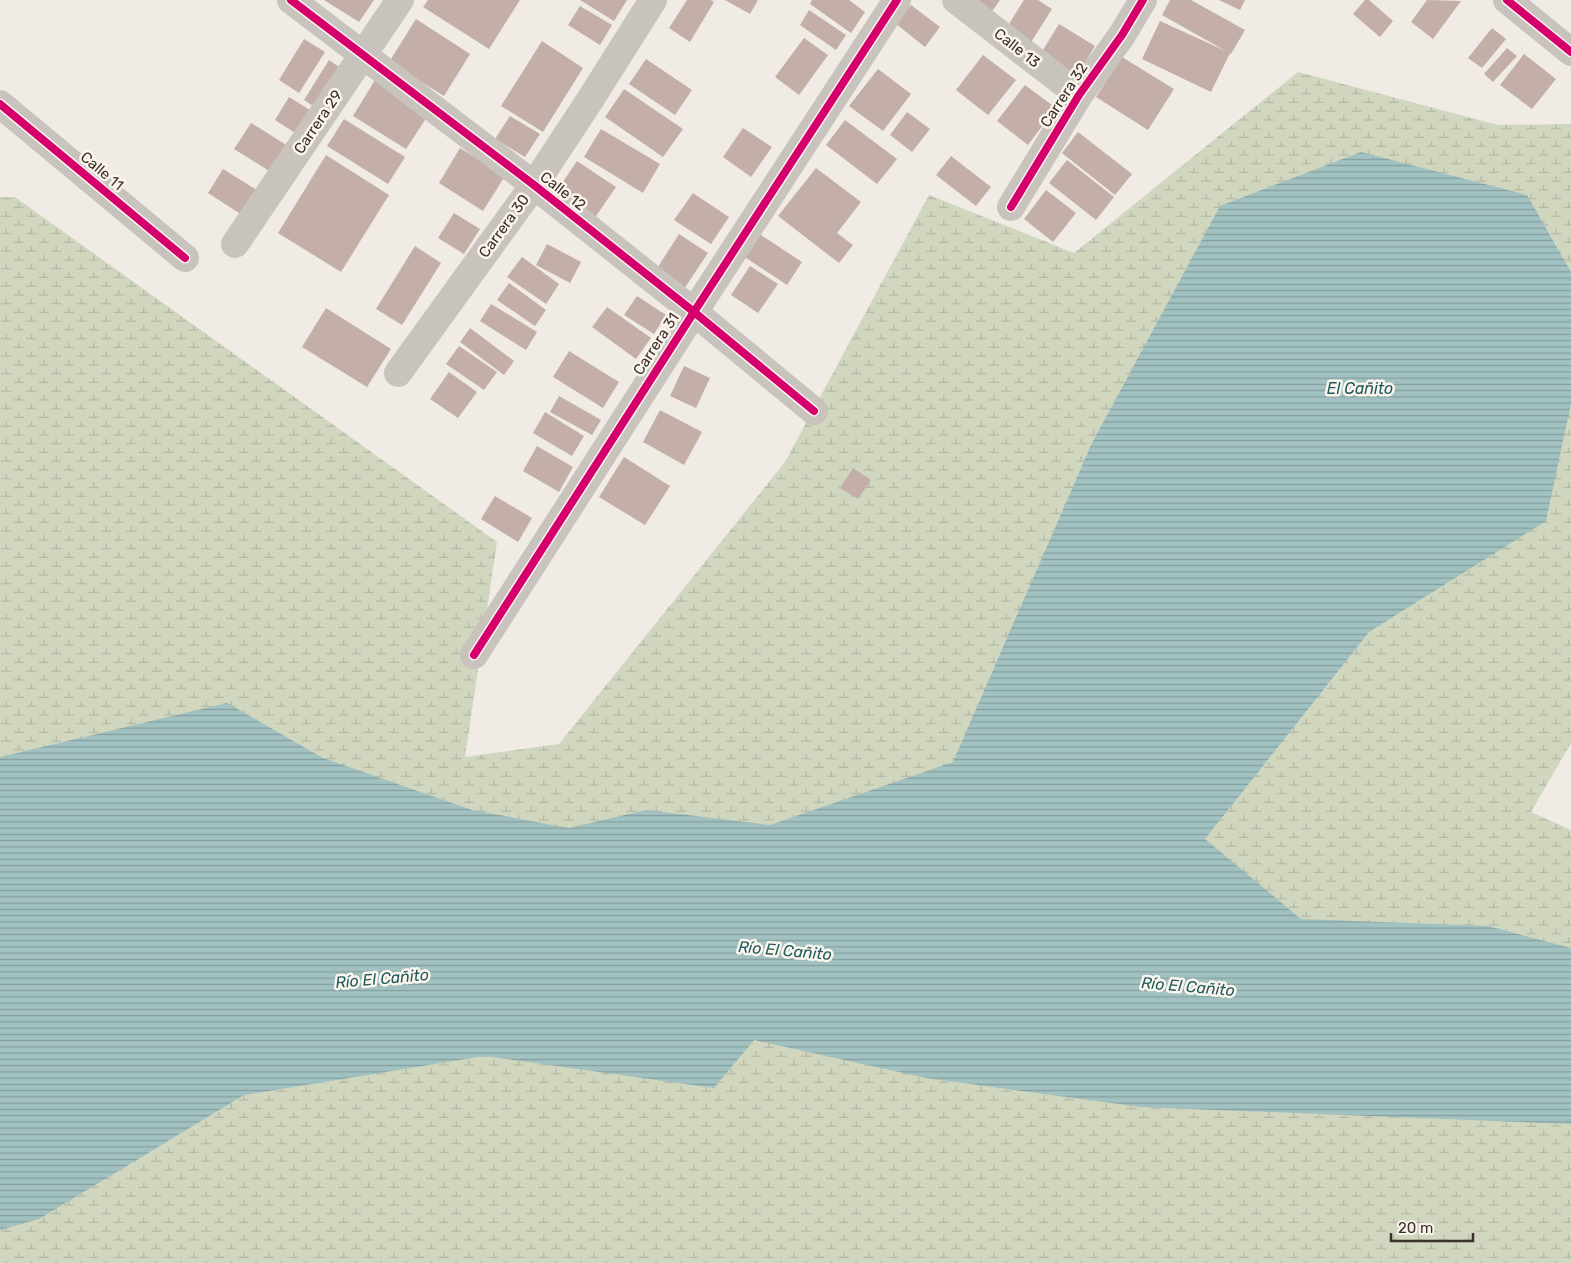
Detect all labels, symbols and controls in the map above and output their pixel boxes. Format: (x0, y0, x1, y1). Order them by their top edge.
street label: Calle 13 (991, 25, 1043, 71)
street label: Carrera 32 (1036, 59, 1092, 131)
street label: Carrera 29 (290, 87, 346, 157)
street label: Calle 11 (77, 148, 127, 194)
street label: Calle 12 (537, 168, 590, 214)
street label: Carrera 30 (475, 191, 533, 261)
street label: Carrera 31 (629, 309, 683, 379)
water label: El Cañito (1327, 379, 1393, 398)
water label: Río El Cañito (737, 937, 833, 964)
water label: Río El Cañito (334, 965, 430, 992)
water label: Río El Cañito (1140, 973, 1236, 1000)
scale bar (1391, 1210, 1474, 1242)
text: 20 m (1398, 1219, 1433, 1237)

